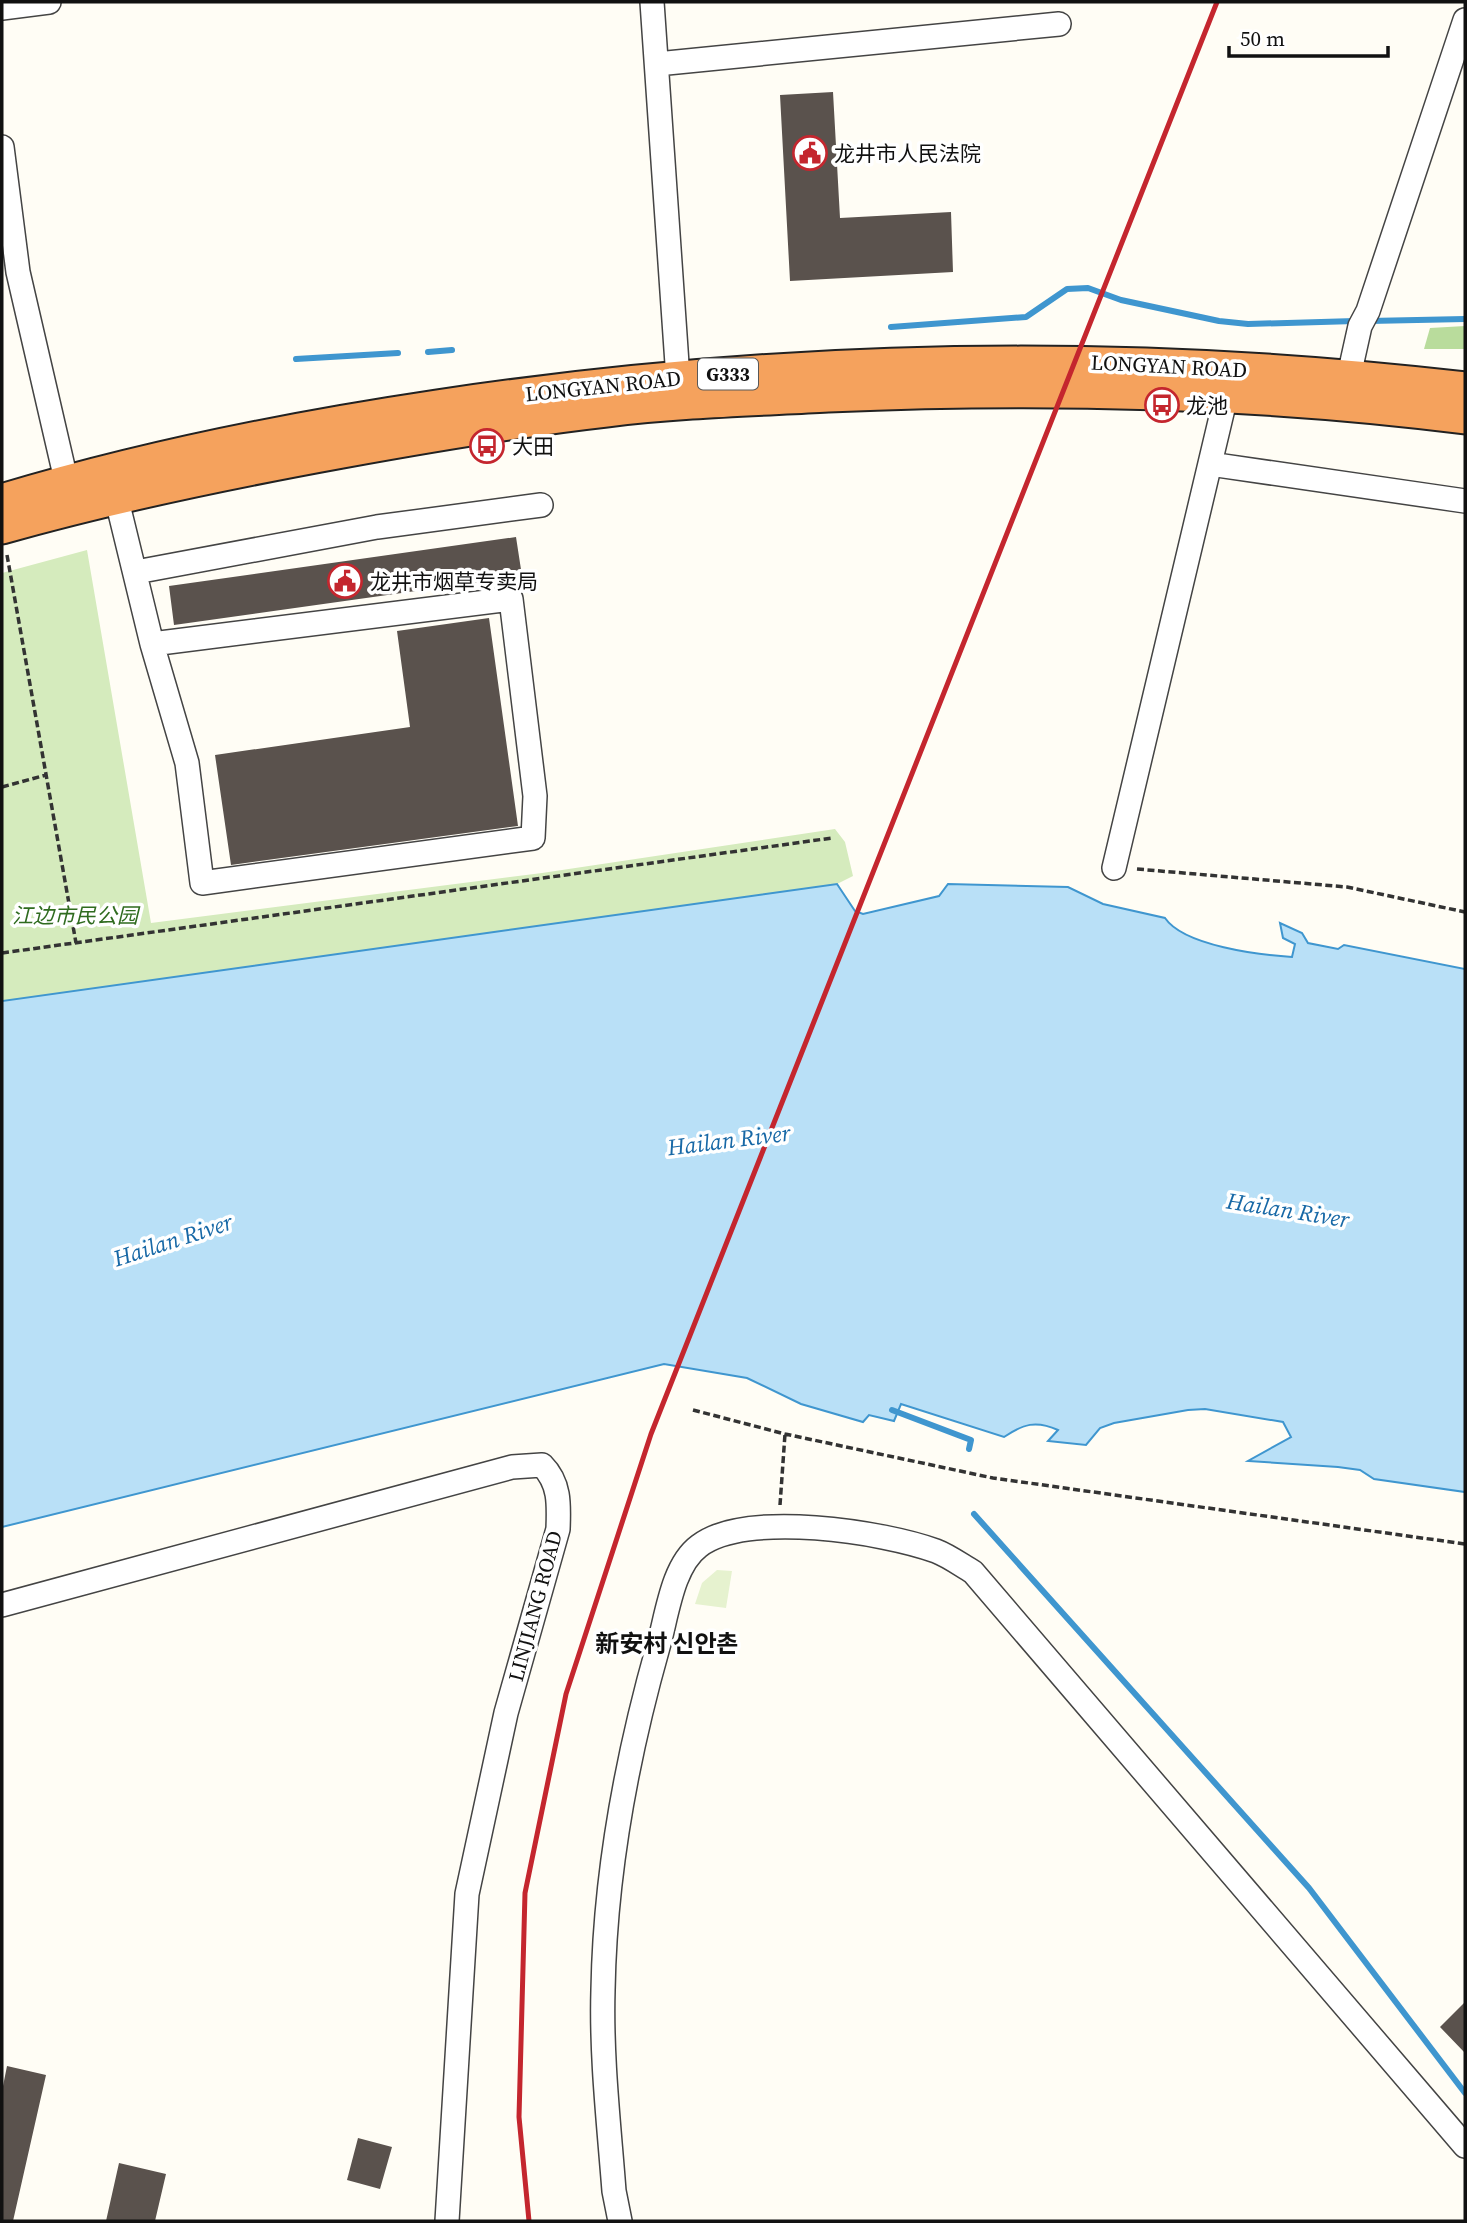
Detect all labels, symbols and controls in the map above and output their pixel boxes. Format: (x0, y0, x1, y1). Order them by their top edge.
scale bar (1229, 14, 1388, 58)
text: 50 m (1240, 24, 1285, 53)
public building icon: 龙井市人民法院 (791, 134, 829, 172)
place label: 龙井市人民法院 (834, 139, 981, 168)
street label: LONGYAN ROAD (1090, 347, 1248, 385)
road number: G333 (698, 358, 758, 390)
street label: LONGYAN ROAD (524, 363, 682, 409)
bus stop icon: 龙池 (1143, 386, 1181, 424)
place label: 龙池 (1186, 391, 1228, 420)
bus stop icon: 大田 (468, 427, 506, 465)
place label: 大田 (512, 432, 554, 461)
public building icon: 龙井市烟草专卖局 (326, 562, 364, 600)
place label: 龙井市烟草专卖局 (370, 567, 538, 596)
park label: 江边市民公园 (12, 901, 141, 930)
water label: Hailan River (665, 1116, 793, 1164)
water label: Hailan River (1223, 1184, 1352, 1236)
water label: Hailan River (108, 1205, 238, 1275)
street label: LINJIANG ROAD (501, 1527, 569, 1685)
district label: 新安村 신안촌 (595, 1627, 739, 1660)

